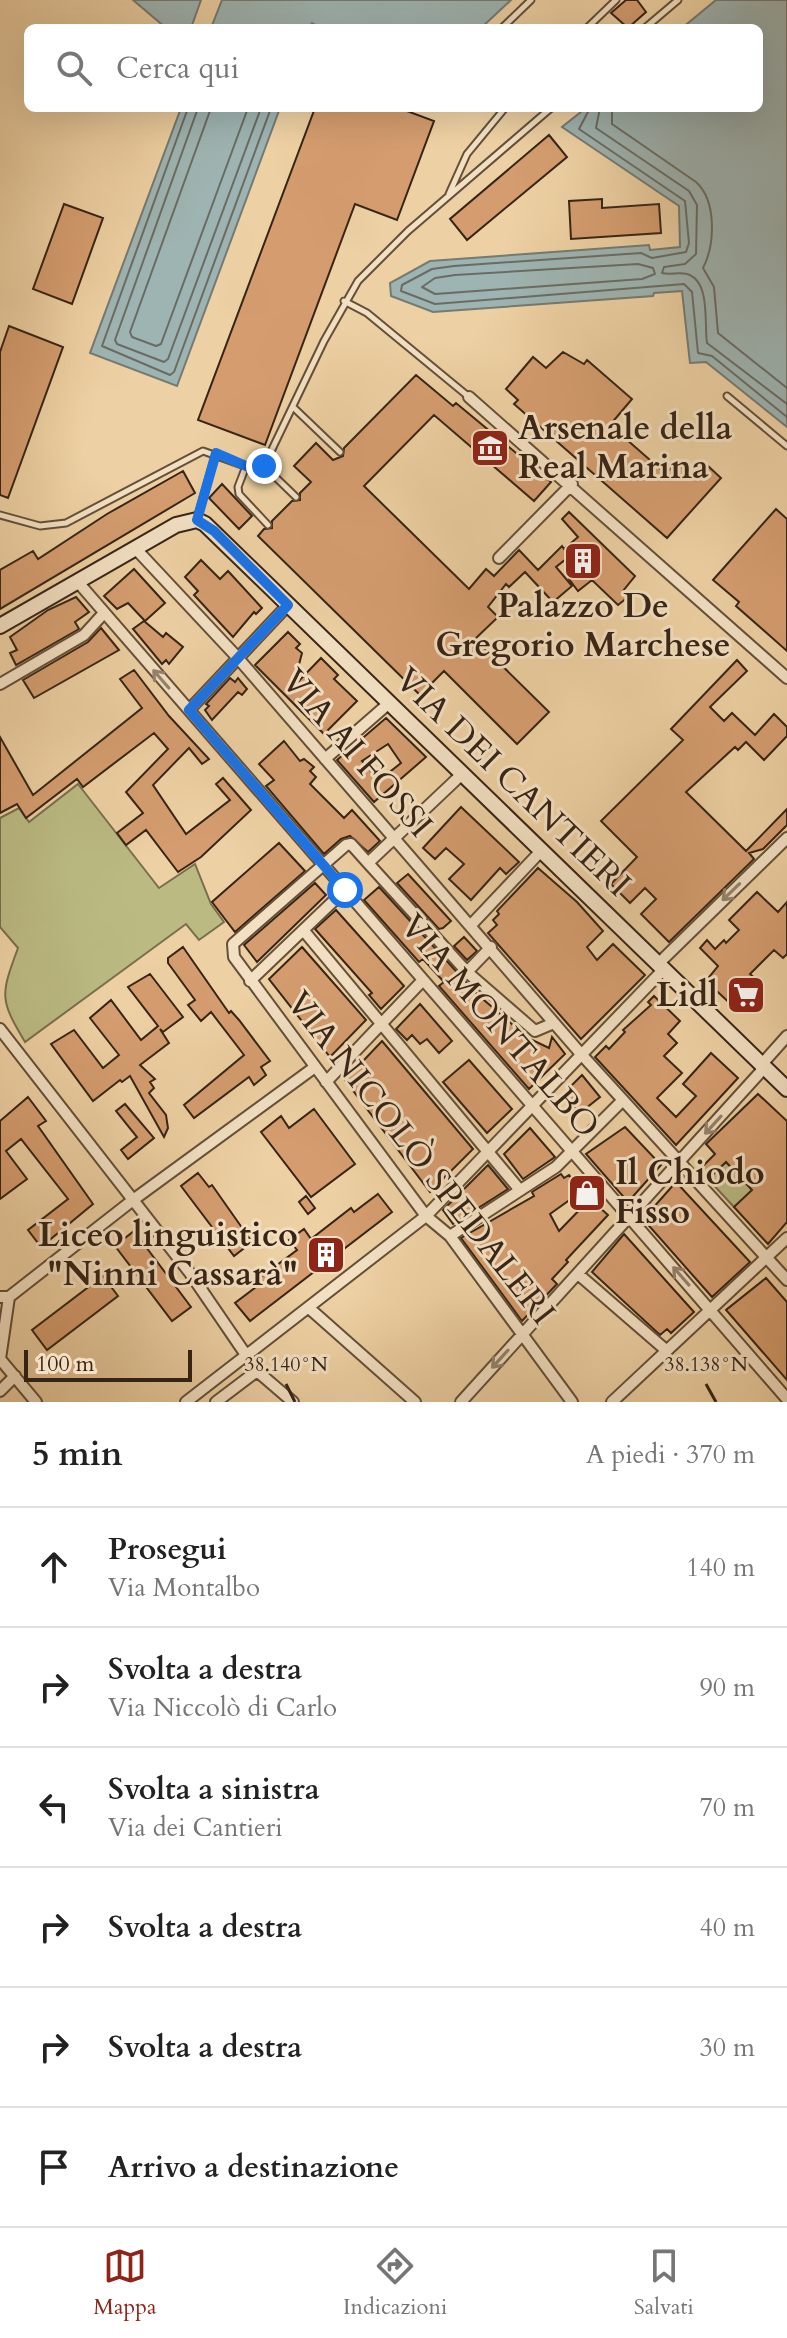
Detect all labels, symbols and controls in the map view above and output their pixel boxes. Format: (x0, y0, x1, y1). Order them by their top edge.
search box (24, 24, 763, 112)
icon: search (52, 46, 96, 90)
text: Cerca qui (116, 48, 239, 89)
place label: Arsenale della Real Marina (518, 405, 732, 490)
museum icon: Arsenale della Real Marina (469, 427, 511, 469)
route end (246, 448, 282, 484)
building icon: Palazzo De Gregorio Marchese (562, 540, 604, 582)
place label: Palazzo De Gregorio Marchese (435, 583, 731, 668)
street label: VIA DEI CANTIERI (385, 657, 641, 907)
street label: VIA AI FOSSI (271, 659, 443, 847)
one-way arrow (152, 669, 170, 689)
route start (327, 872, 363, 908)
one-way arrow (722, 882, 741, 901)
street label: VIA MONTALBO (390, 904, 610, 1148)
place label: Lidl (656, 972, 718, 1018)
supermarket icon: Lidl (725, 974, 767, 1016)
street label: VIA NICOLÒ SPEDALERI (276, 981, 567, 1334)
one-way arrow (703, 1115, 722, 1135)
place label: Il Chiodo Fisso (615, 1150, 765, 1235)
shop icon: Il Chiodo Fisso (566, 1172, 608, 1214)
place label: Liceo linguistico "Ninni Cassarà" (38, 1212, 298, 1297)
building icon: Liceo linguistico "Ninni Cassarà" (305, 1234, 347, 1276)
one-way arrow (672, 1267, 690, 1287)
scale bar (24, 1346, 192, 1382)
text: 100 m (36, 1349, 94, 1379)
one-way arrow (491, 1349, 510, 1369)
text: 38.140°N (244, 1351, 328, 1378)
text: 38.138°N (664, 1351, 748, 1378)
text: 5 min (32, 1431, 123, 1477)
text: A piedi · 370 m (586, 1437, 755, 1472)
text: Prosegui (108, 1529, 227, 1570)
icon: ahead (32, 1545, 76, 1589)
text: 140 m (686, 1550, 755, 1585)
text: Via Montalbo (108, 1570, 260, 1605)
text: Svolta a destra (108, 1649, 302, 1690)
icon: right (32, 1665, 76, 1709)
text: 90 m (699, 1670, 755, 1705)
text: Via Niccolò di Carlo (108, 1690, 337, 1725)
text: Svolta a sinistra (108, 1769, 320, 1810)
icon: left (32, 1785, 76, 1829)
text: 70 m (699, 1790, 755, 1825)
text: Via dei Cantieri (108, 1810, 283, 1845)
icon: right (32, 1905, 76, 1949)
text: Svolta a destra (108, 1907, 302, 1948)
text: 40 m (699, 1910, 755, 1945)
icon: right (32, 2025, 76, 2069)
text: Svolta a destra (108, 2027, 302, 2068)
text: 30 m (699, 2030, 755, 2065)
icon: arrive (32, 2145, 76, 2189)
text: Arrivo a destinazione (108, 2147, 399, 2188)
tab: Mappa (93, 2244, 156, 2322)
tab: Indicazioni (343, 2244, 447, 2322)
tab: Salvati (634, 2244, 694, 2322)

